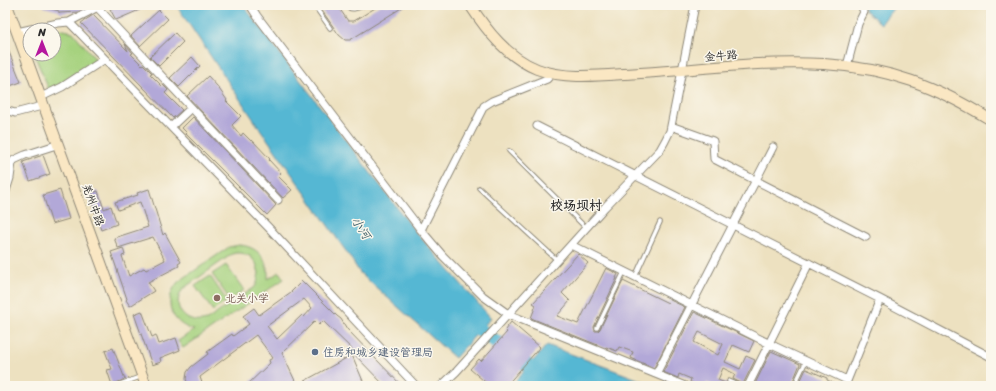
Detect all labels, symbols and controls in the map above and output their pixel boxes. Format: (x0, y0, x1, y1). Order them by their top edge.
north arrow (22, 22, 62, 62)
text: N (37, 23, 46, 42)
street label: 金牛路 (704, 45, 738, 67)
street label: 羌州中路 (77, 181, 109, 229)
district label: 校场坝村 (550, 194, 602, 217)
water label: 小河 (345, 212, 378, 246)
place label: 北关小学 (225, 289, 269, 308)
marker: 北关小学 (212, 293, 222, 303)
place label: 住房和城乡建设管理局 (323, 343, 433, 362)
marker: 住房和城乡建设管理局 (310, 347, 320, 357)

